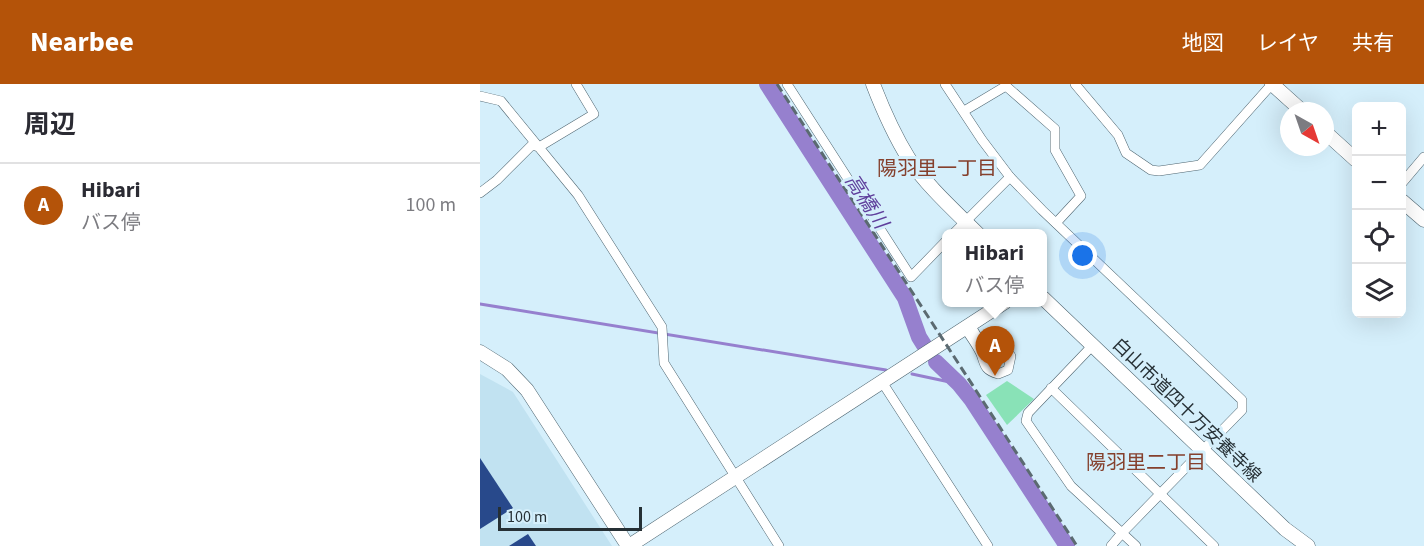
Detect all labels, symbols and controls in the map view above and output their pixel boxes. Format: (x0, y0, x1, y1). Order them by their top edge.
text: Nearbee (30, 22, 134, 62)
text: 地図 (1182, 28, 1224, 58)
text: レイヤ (1257, 28, 1319, 58)
text: 共有 (1352, 28, 1394, 58)
north arrow (1280, 102, 1334, 156)
map controls (1352, 102, 1406, 318)
button: + (1352, 102, 1406, 156)
text: 周辺 (24, 106, 76, 143)
district label: 陽羽里一丁目 (877, 155, 997, 183)
button: − (1352, 156, 1406, 210)
water label: 高橋川 (838, 169, 895, 236)
text: Hibari (81, 174, 141, 206)
text: A (38, 191, 49, 219)
text: 100 m (406, 191, 456, 219)
text: バス停 (81, 209, 141, 237)
button: locate (1352, 210, 1406, 264)
popup (942, 229, 1047, 307)
text: Hibari (965, 237, 1024, 269)
your location (1068, 241, 1097, 270)
button: layers (1352, 264, 1406, 318)
text: バス停 (965, 272, 1025, 300)
pin: A (976, 326, 1014, 376)
street label: 白山市道四十万安養寺線 (1107, 333, 1267, 488)
district label: 陽羽里二丁目 (1086, 449, 1206, 477)
scale bar (498, 504, 642, 532)
text: 100 m (507, 506, 547, 528)

